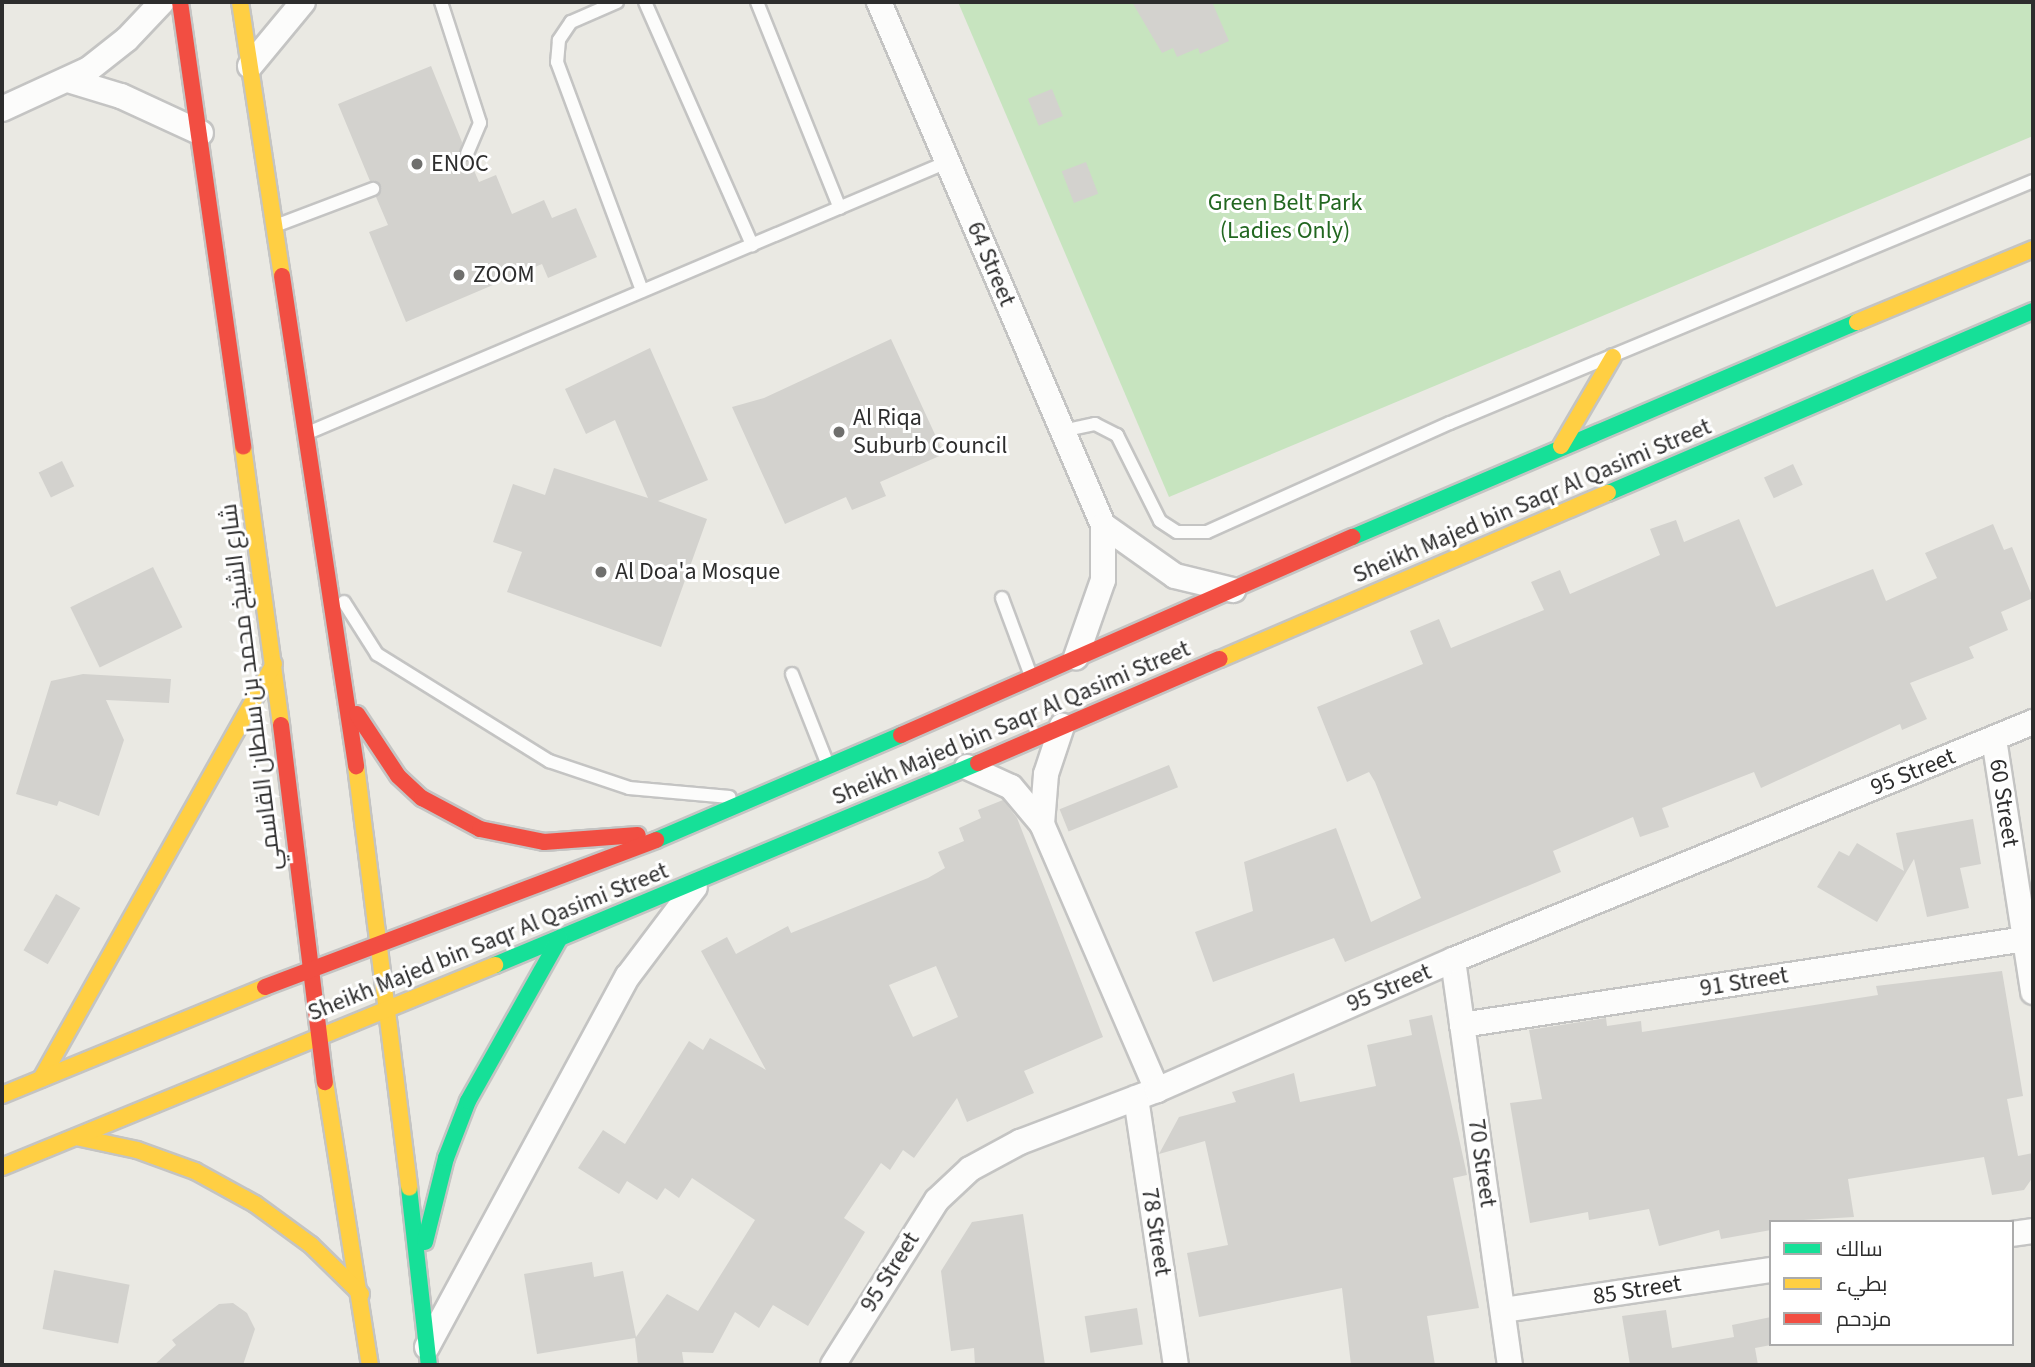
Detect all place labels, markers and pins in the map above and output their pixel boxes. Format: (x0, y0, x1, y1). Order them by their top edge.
place label: ENOC (431, 150, 489, 178)
marker: ENOC (409, 156, 425, 172)
place label: ZOOM (473, 261, 535, 289)
marker: ZOOM (451, 267, 467, 283)
place label: Al Riqa Suburb Council (853, 404, 1007, 460)
marker: Al Riqa Suburb Council (831, 424, 847, 440)
place label: Al Doa'a Mosque (615, 558, 780, 586)
marker: Al Doa'a Mosque (593, 564, 609, 580)

